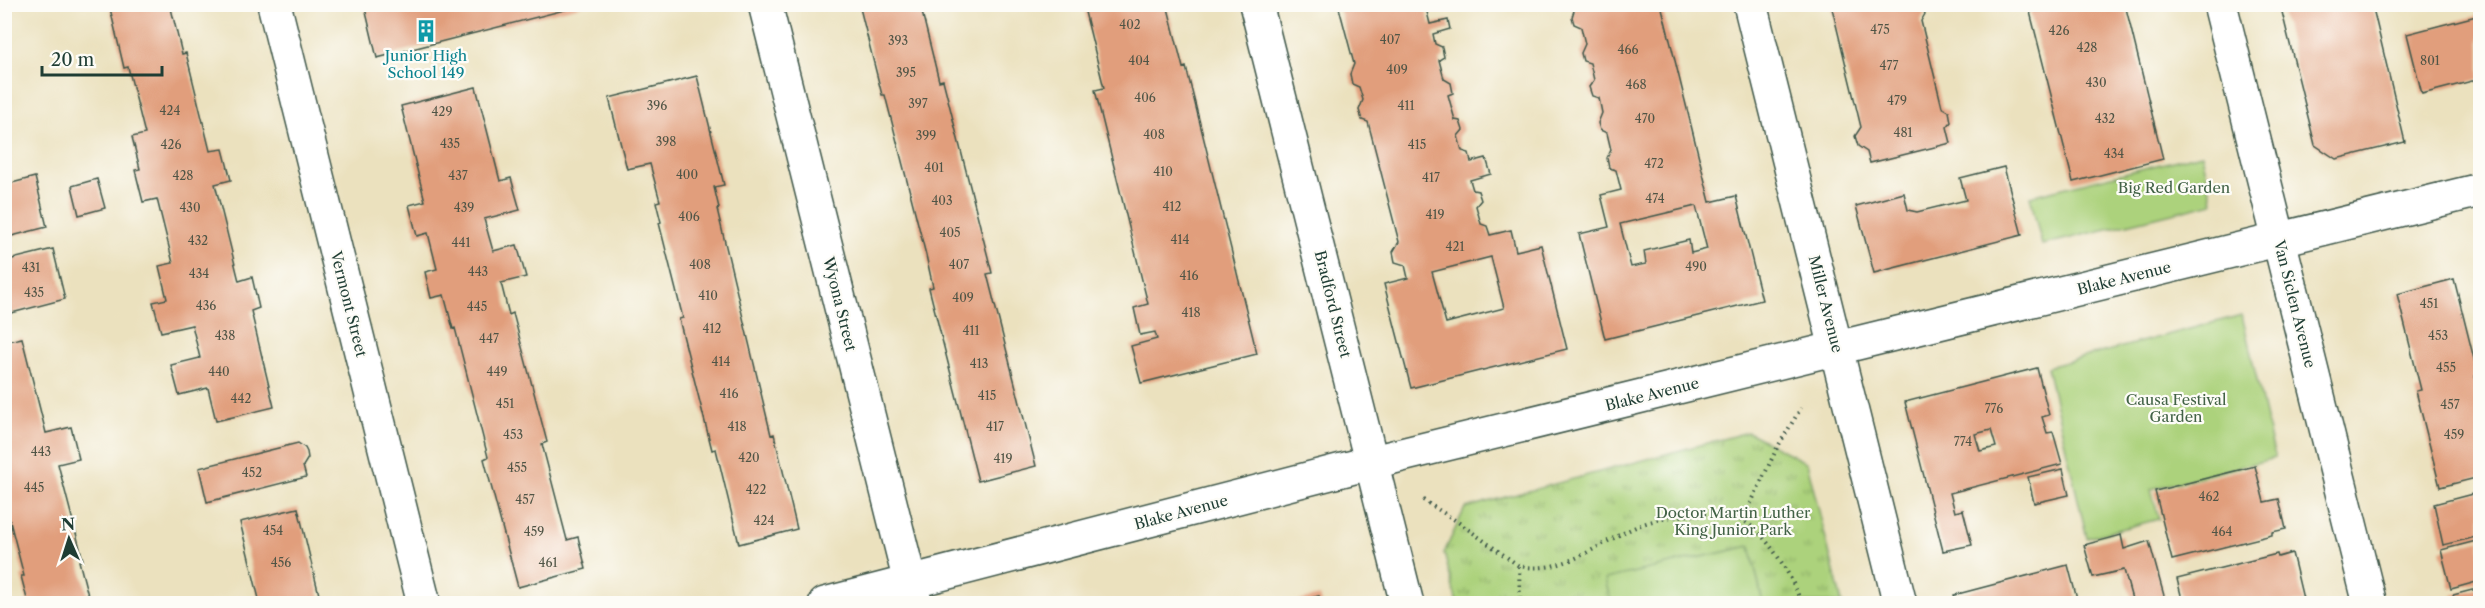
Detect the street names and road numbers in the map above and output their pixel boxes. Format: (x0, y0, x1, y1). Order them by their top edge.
street label: Van Siclen Avenue (2270, 237, 2320, 370)
street label: Vermont Street (326, 248, 372, 360)
street label: Bradford Street (1310, 248, 1356, 360)
street label: Miller Avenue (1805, 253, 1847, 355)
street label: Wyona Street (819, 254, 861, 354)
street label: Blake Avenue (2075, 257, 2173, 299)
street label: Blake Avenue (1603, 373, 1701, 415)
street label: Blake Avenue (1132, 490, 1230, 534)

